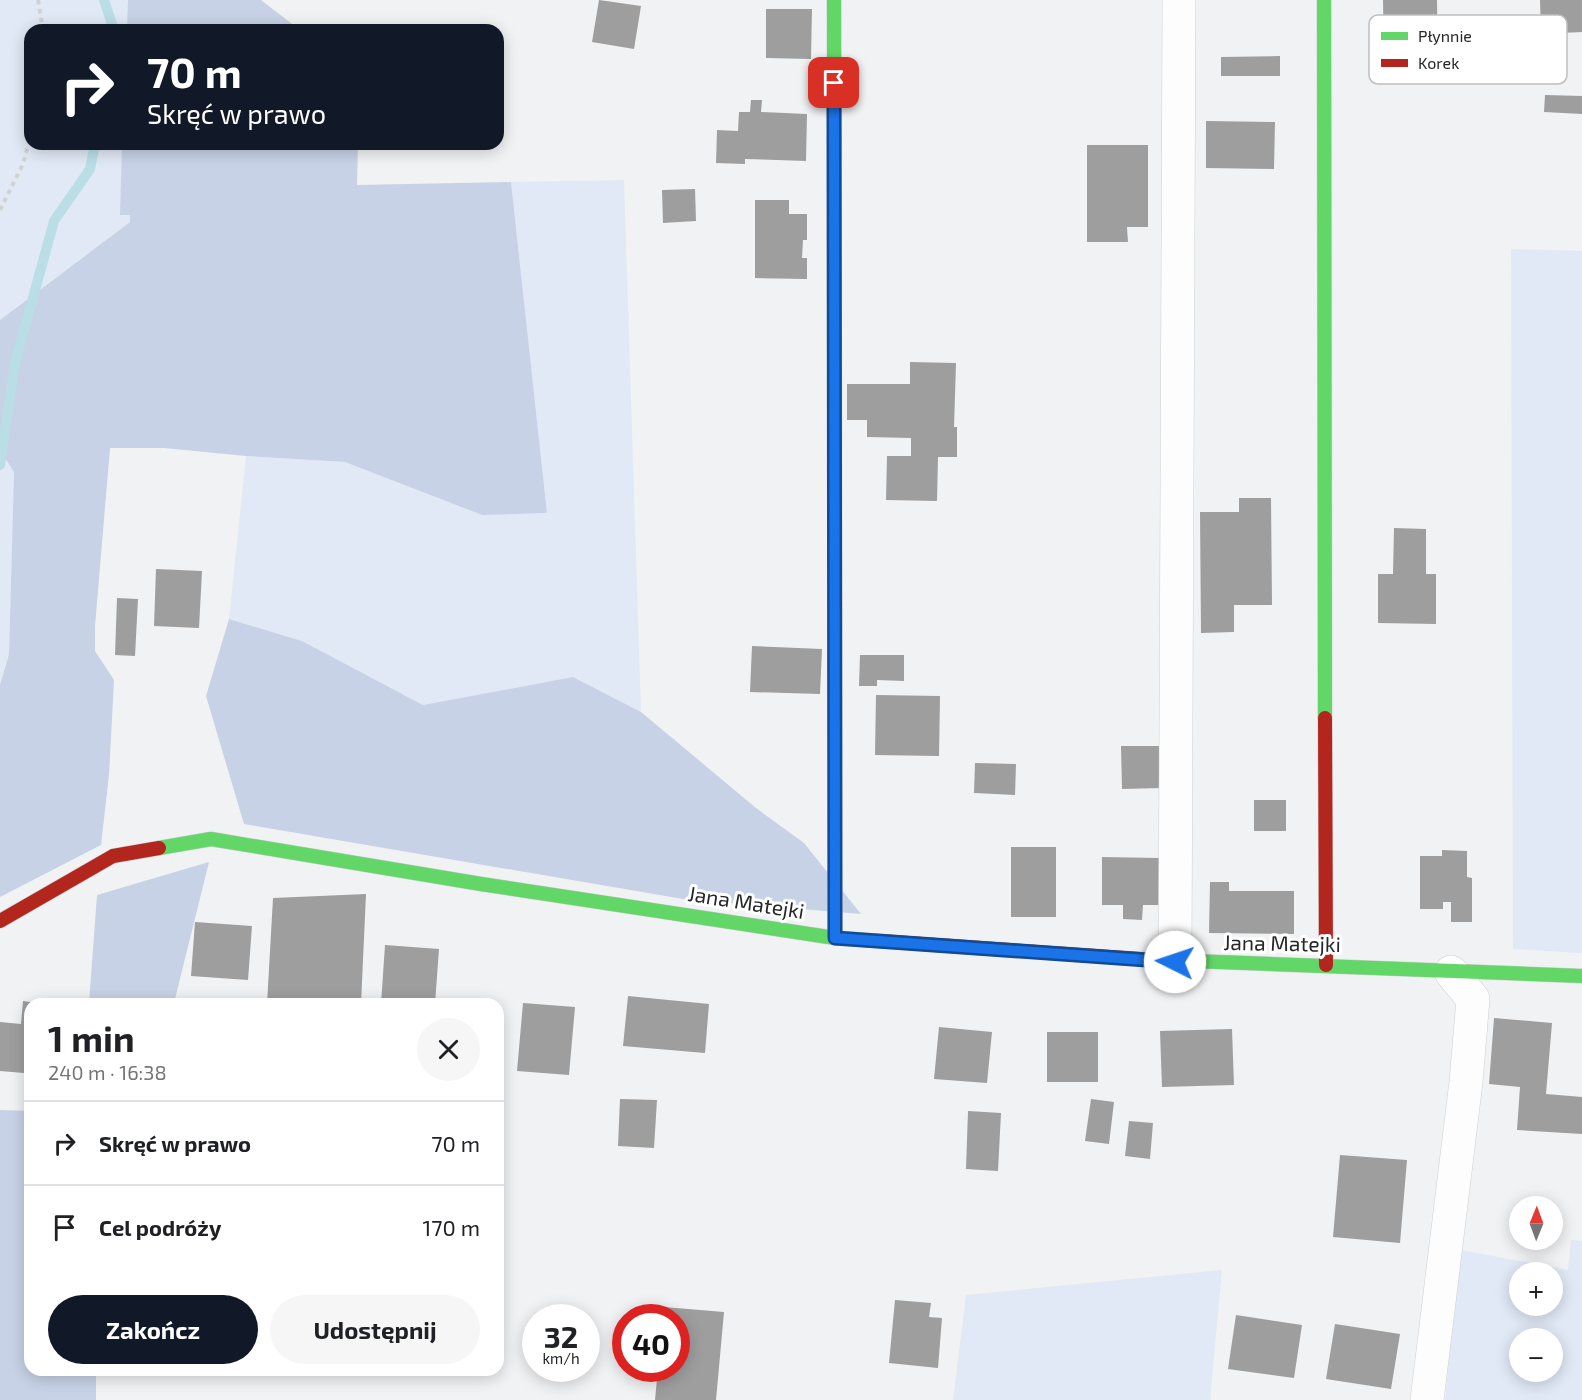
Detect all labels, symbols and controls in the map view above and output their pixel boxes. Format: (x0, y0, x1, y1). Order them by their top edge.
legend (1369, 15, 1567, 84)
text: Płynnie (1418, 26, 1472, 45)
text: 70 m (147, 46, 242, 96)
icon: right (48, 48, 126, 126)
text: Korek (1418, 53, 1459, 72)
pin (808, 57, 859, 108)
icon: arrive (817, 66, 850, 99)
text: Skręć w prawo (147, 97, 326, 129)
street label: Jana Matejki (686, 880, 806, 924)
street label: Jana Matejki (1223, 929, 1341, 957)
position arrow (1143, 930, 1207, 994)
text: 1 min (48, 1016, 135, 1059)
button: close (417, 1018, 480, 1081)
text: 240 m · 16:38 (48, 1060, 167, 1084)
icon: right (48, 1127, 81, 1160)
text: Skręć w prawo (99, 1130, 251, 1156)
text: 70 m (431, 1130, 480, 1156)
north arrow (1509, 1196, 1563, 1250)
map controls (1509, 1196, 1563, 1382)
icon: arrive (48, 1211, 81, 1244)
text: Cel podróży (99, 1214, 221, 1240)
text: 170 m (423, 1214, 480, 1240)
button: + (1509, 1262, 1563, 1316)
button: Zakończ (48, 1295, 258, 1364)
button: Udostępnij (270, 1295, 480, 1364)
speed limit sign: 40 (612, 1304, 690, 1382)
text: 32 (544, 1318, 578, 1354)
button: − (1509, 1328, 1563, 1382)
text: km/h (542, 1349, 580, 1367)

